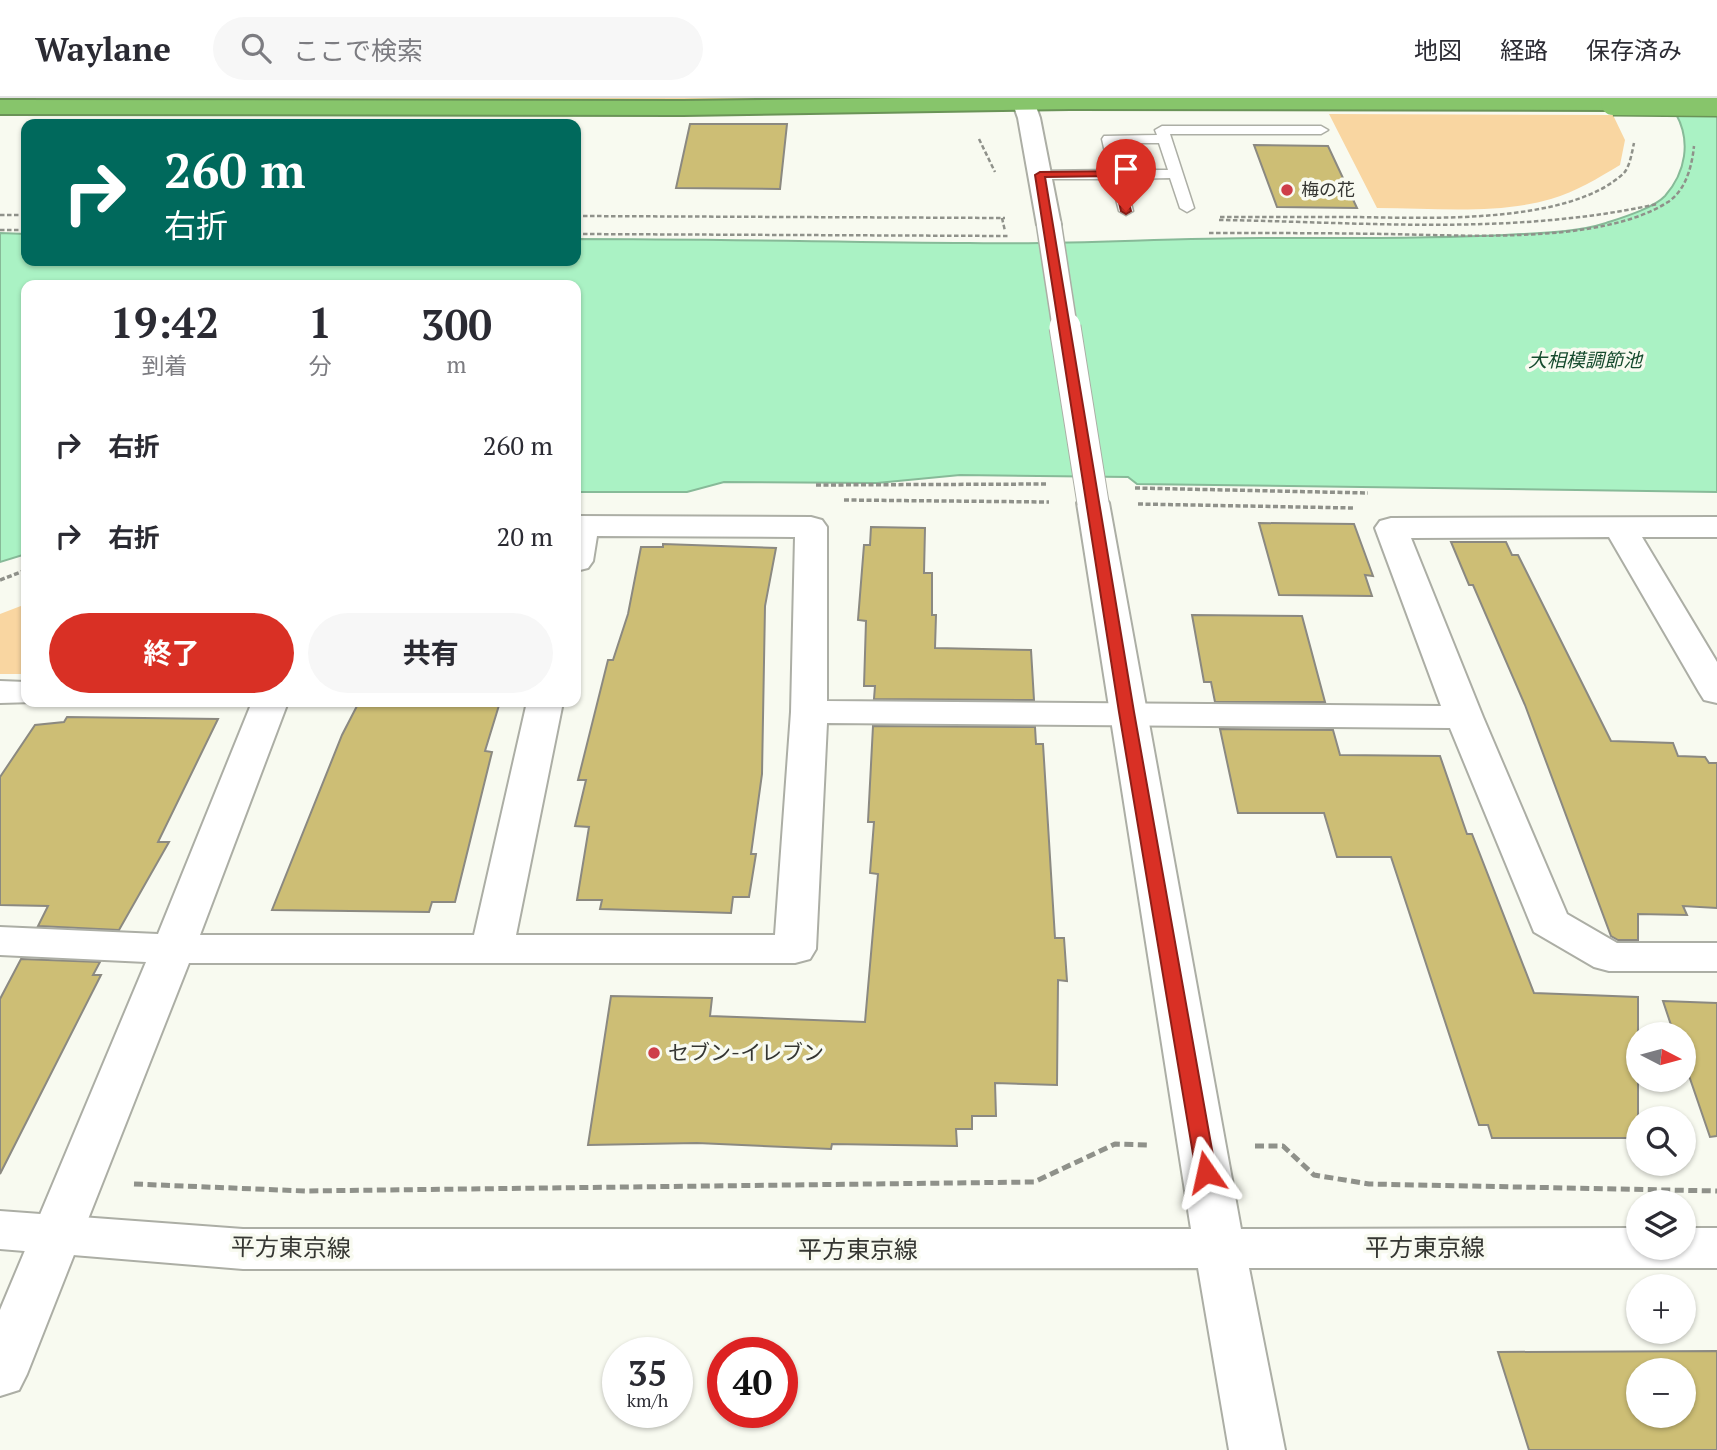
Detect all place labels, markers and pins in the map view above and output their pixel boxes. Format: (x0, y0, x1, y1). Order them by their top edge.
pin (1096, 139, 1156, 211)
place label: 梅の花 (1301, 177, 1355, 201)
marker: 梅の花 (1279, 182, 1295, 198)
place label: セブン-イレブン (668, 1038, 824, 1066)
marker: セブン-イレブン (646, 1045, 662, 1061)

